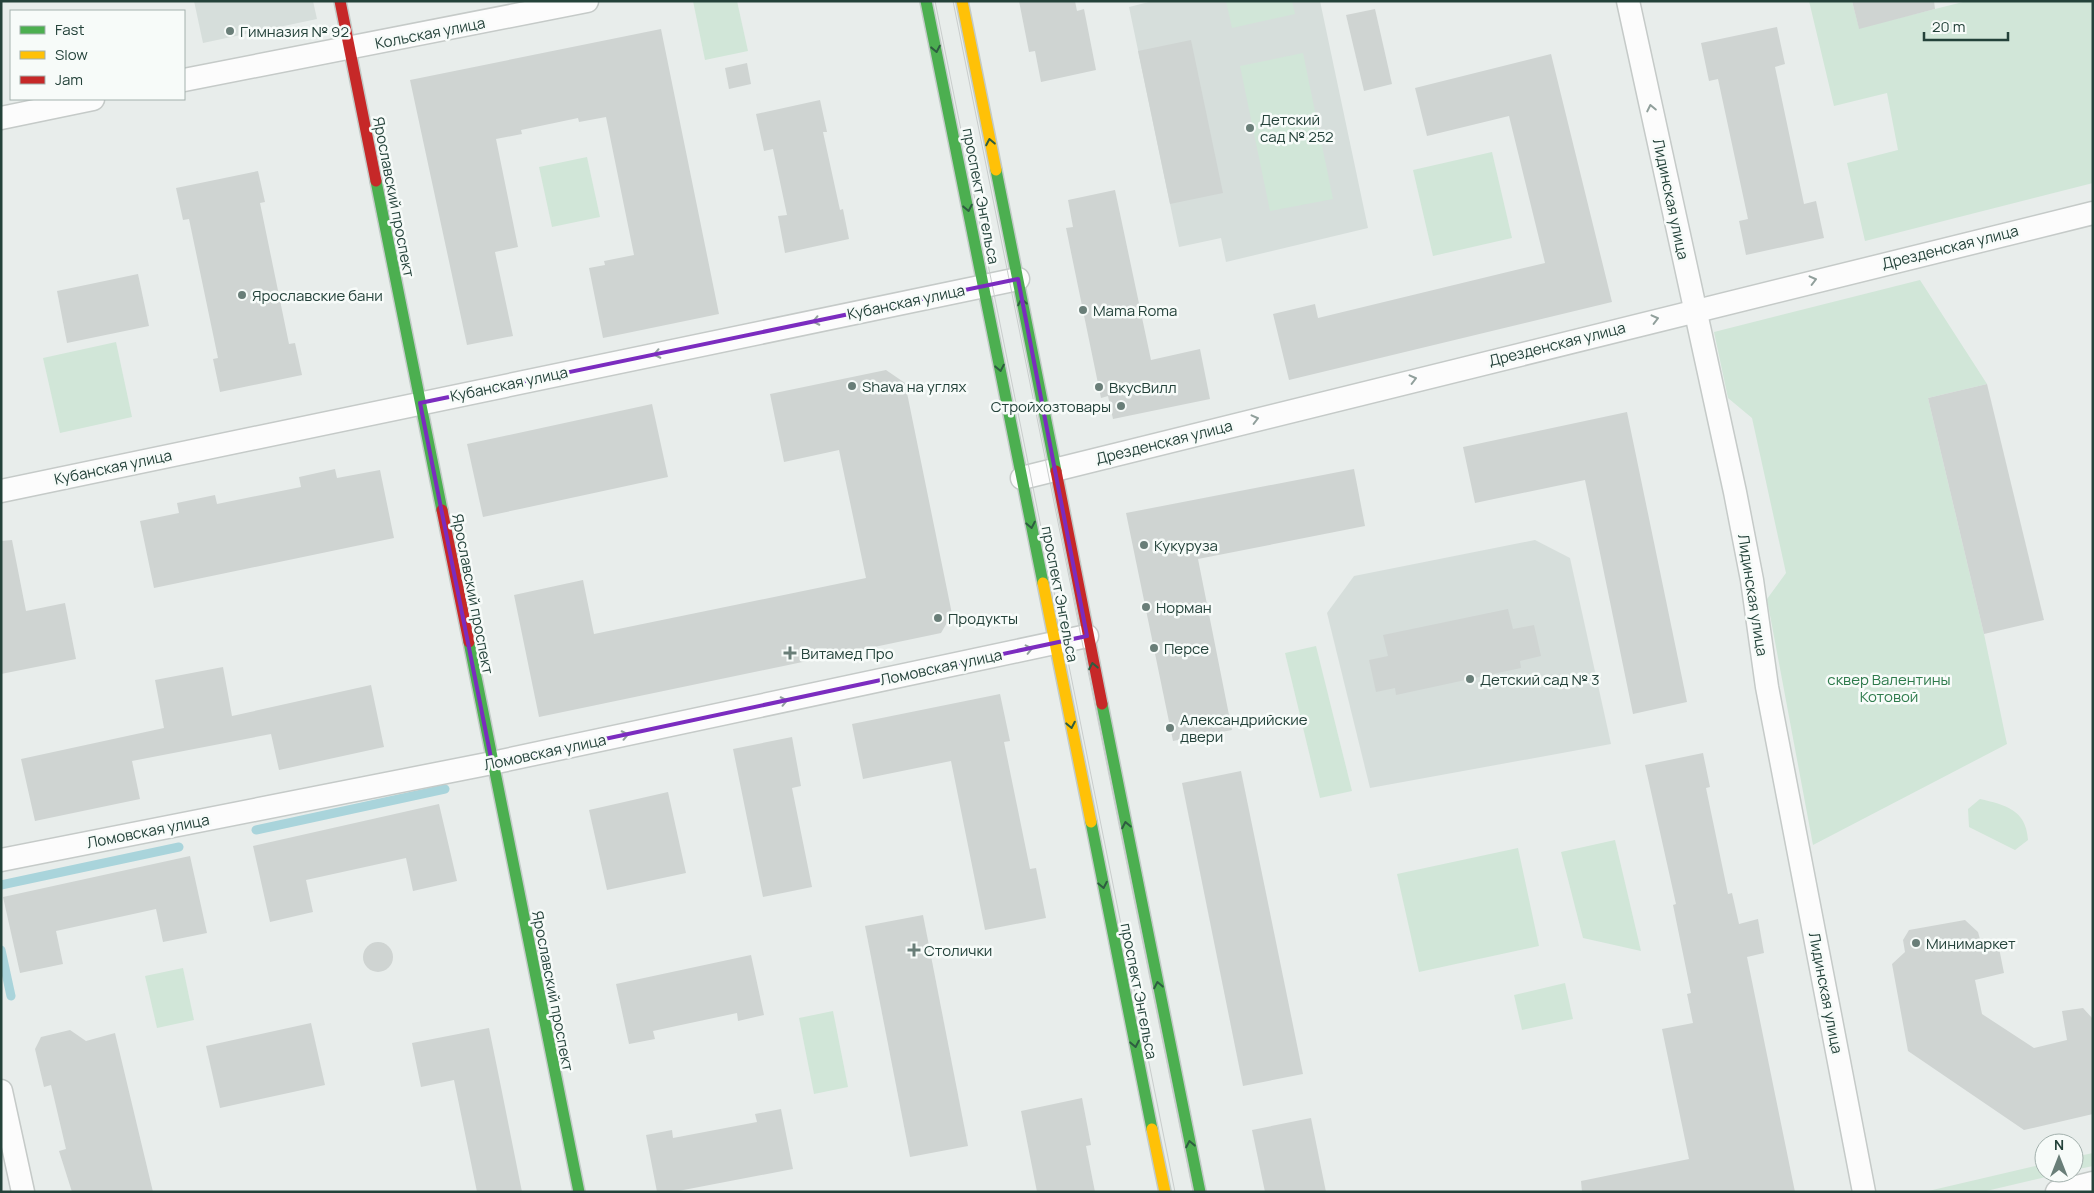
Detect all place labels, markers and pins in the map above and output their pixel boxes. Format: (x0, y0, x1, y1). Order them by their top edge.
place label: Гимназия № 92 (240, 21, 349, 42)
marker: Гимназия № 92 (224, 25, 236, 37)
place label: Детский сад № 252 (1260, 109, 1334, 147)
marker: Детский сад № 252 (1244, 122, 1256, 134)
place label: Ярославские бани (252, 285, 383, 306)
marker: Ярославские бани (236, 289, 248, 301)
place label: Mama Roma (1093, 300, 1177, 321)
marker: Mama Roma (1077, 304, 1089, 316)
place label: Shava на углях (862, 376, 967, 397)
place label: ВкусВилл (1109, 377, 1177, 398)
marker: Shava на углях (846, 380, 858, 392)
marker: ВкусВилл (1093, 381, 1105, 393)
place label: Стройхозтовары (991, 396, 1111, 417)
marker: Стройхозтовары (1115, 400, 1127, 412)
place label: Кукуруза (1154, 535, 1218, 556)
marker: Кукуруза (1138, 539, 1150, 551)
place label: Норман (1156, 597, 1212, 618)
marker: Норман (1140, 601, 1152, 613)
place label: Продукты (948, 608, 1018, 629)
marker: Продукты (932, 612, 944, 624)
place label: Персе (1164, 638, 1209, 659)
marker: Персе (1148, 642, 1160, 654)
place label: Витамед Про (801, 643, 894, 664)
marker: Витамед Про (783, 646, 797, 660)
place label: Детский сад № 3 (1480, 669, 1599, 690)
marker: Детский сад № 3 (1464, 673, 1476, 685)
place label: Александрийские двери (1180, 709, 1308, 747)
marker: Александрийские двери (1164, 722, 1176, 734)
place label: Минимаркет (1926, 933, 2016, 954)
marker: Минимаркет (1910, 937, 1922, 949)
place label: Столички (924, 940, 992, 961)
marker: Столички (908, 944, 920, 956)

